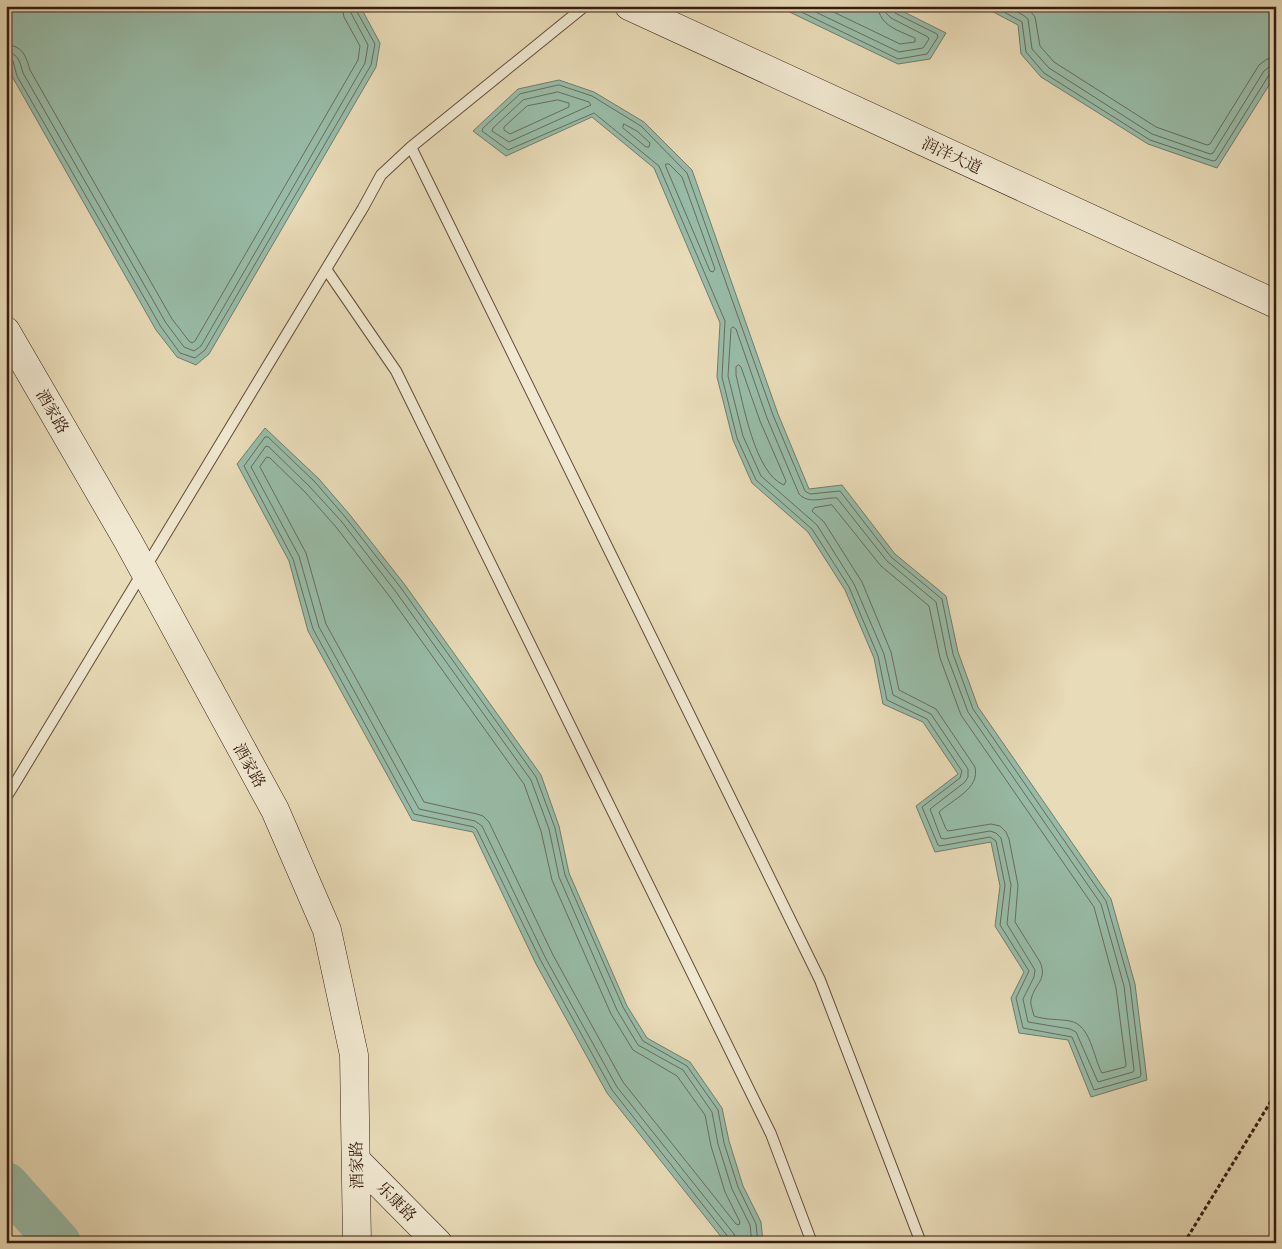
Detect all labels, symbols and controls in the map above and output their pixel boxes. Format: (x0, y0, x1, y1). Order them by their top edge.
street label: 润洋大道 (918, 133, 985, 178)
street label: 酒家路 (31, 386, 73, 437)
street label: 酒家路 (229, 740, 270, 791)
street label: 酒家路 (347, 1141, 367, 1189)
street label: 乐康路 (372, 1178, 420, 1226)

